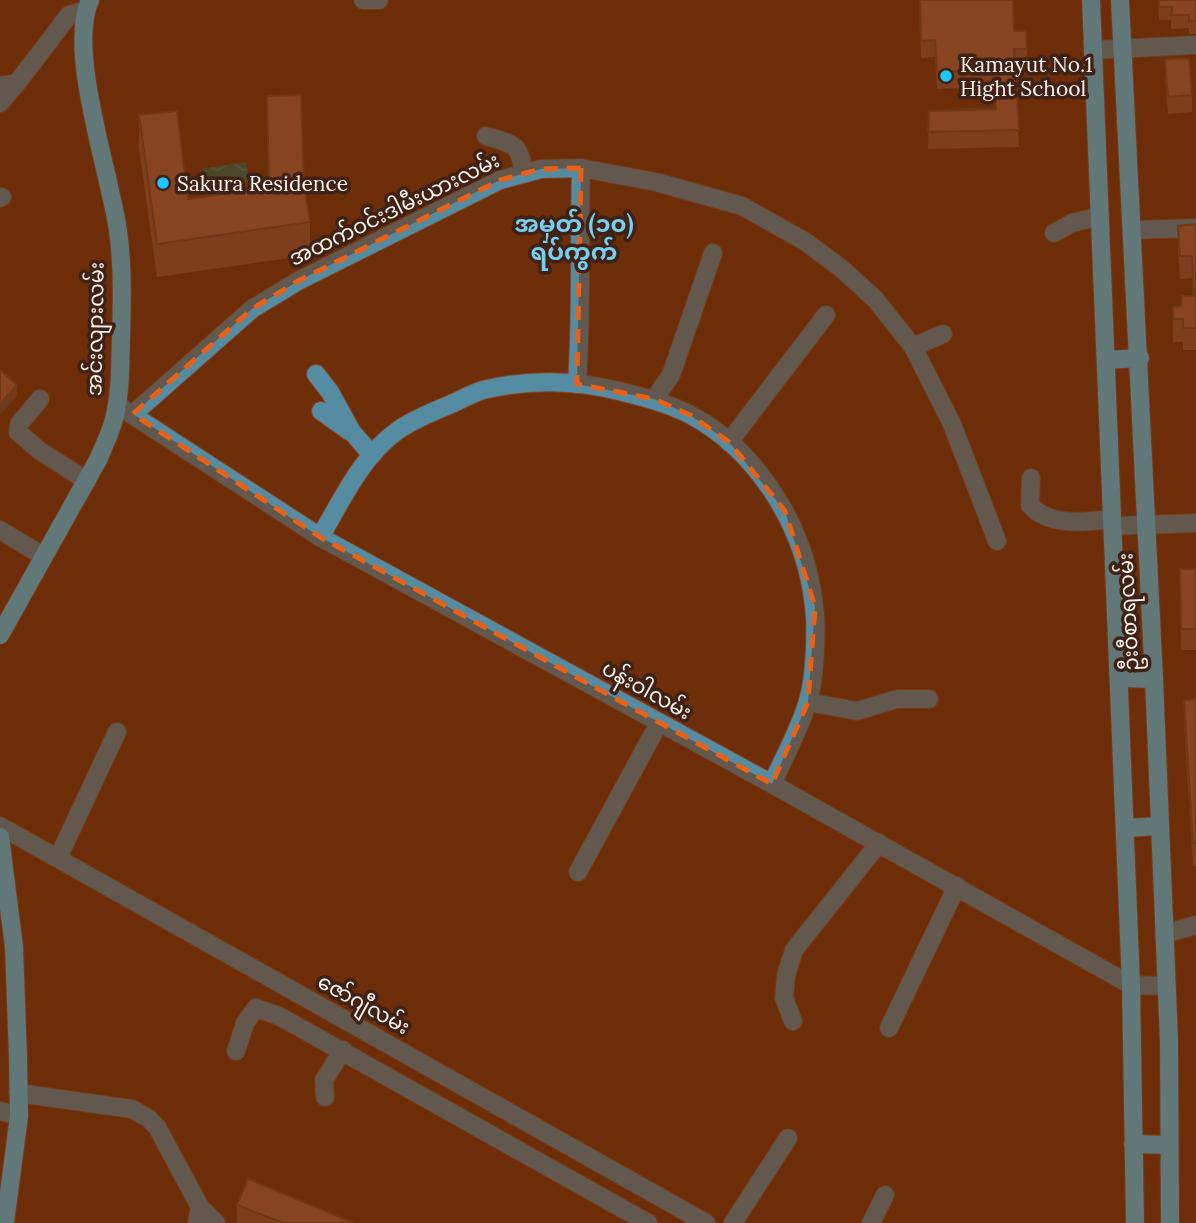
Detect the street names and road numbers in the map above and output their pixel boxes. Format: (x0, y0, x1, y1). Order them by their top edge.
street label: အထက်ဝင်းဒါမီးယားလမ်း (283, 144, 504, 272)
street label: အင်းလျားလမ်း (78, 262, 115, 396)
street label: ဦးဝီစာရလမ်း (1109, 552, 1149, 672)
street label: ပန်းဝါလမ်း (596, 653, 698, 729)
street label: ဇော်ဂျီလမ်း (311, 966, 416, 1045)

